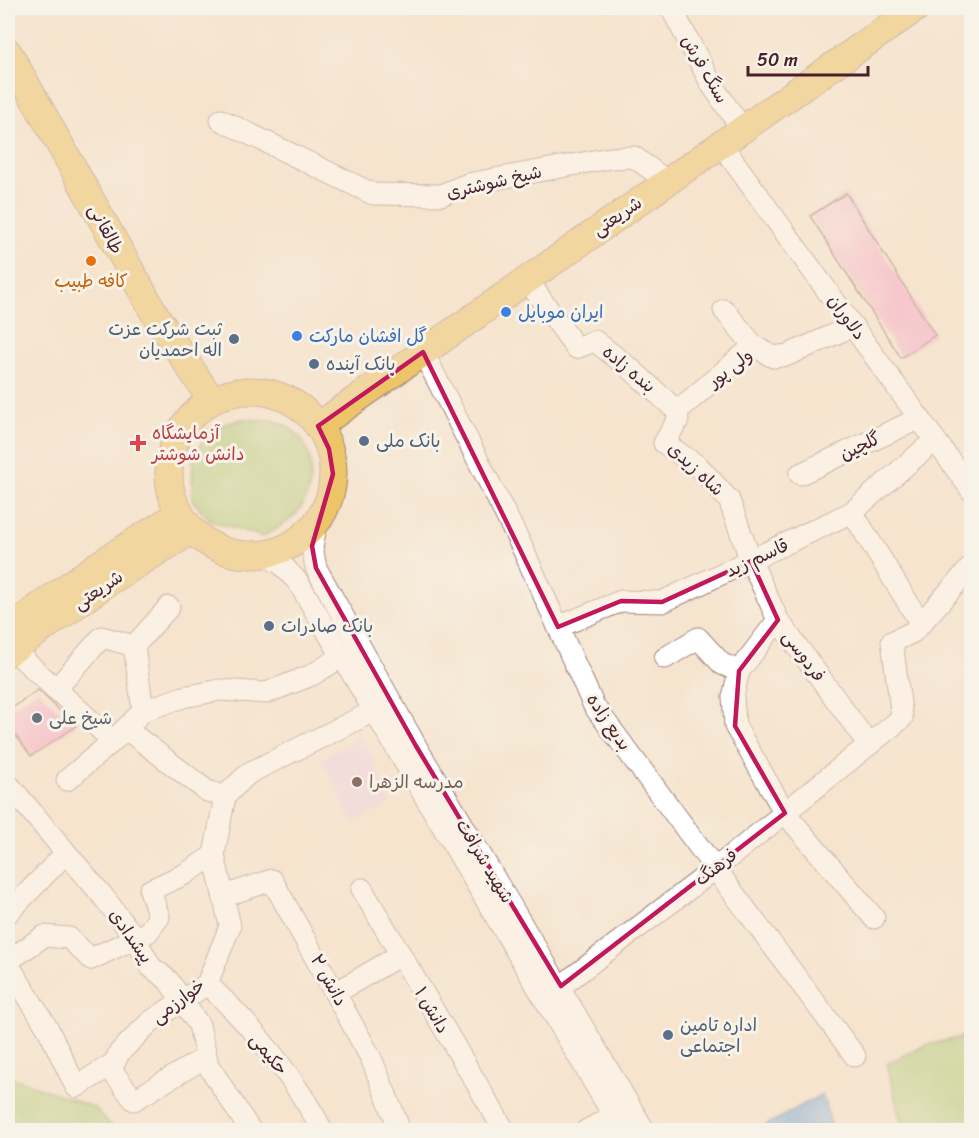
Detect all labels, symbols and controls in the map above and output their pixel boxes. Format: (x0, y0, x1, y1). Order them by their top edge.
street label: سنگ فرش (672, 28, 738, 110)
scale bar (748, 39, 868, 77)
text: 50 m (757, 44, 798, 76)
street label: شیخ شوشتری (443, 155, 545, 209)
street label: شریعتی (585, 187, 649, 245)
street label: طالقانی (79, 198, 133, 260)
marker: کافه طبیب (84, 254, 98, 268)
place label: کافه طبیب (54, 265, 128, 297)
street label: دلاوران (819, 287, 875, 347)
place label: ایران موبایل (518, 296, 603, 328)
marker: ایران موبایل (499, 305, 513, 319)
place label: ثبت شرکت عزت اله احمدیان (108, 313, 223, 366)
place label: گل افشان مارکت (309, 320, 427, 352)
marker: گل افشان مارکت (290, 329, 304, 343)
marker: ثبت شرکت عزت اله احمدیان (227, 332, 241, 346)
street label: بنده زاده (595, 337, 663, 401)
street label: ولی پور (699, 340, 760, 397)
place label: بانک آینده (326, 348, 396, 380)
marker: بانک آینده (307, 357, 321, 371)
place label: آزمایشگاه دانش شوشتر (150, 417, 244, 470)
street label: گلچین (834, 422, 886, 470)
place label: بانک ملی (376, 425, 441, 457)
marker: آزمایشگاه دانش شوشتر (129, 434, 147, 452)
marker: بانک ملی (357, 434, 371, 448)
street label: شاه زیدی (660, 434, 732, 504)
street label: قاسم زید (720, 529, 794, 587)
street label: شریعتی (66, 561, 130, 619)
place label: بانک صادرات (281, 610, 373, 642)
marker: بانک صادرات (262, 619, 276, 633)
street label: فردوسی (774, 623, 834, 689)
street label: بدیع زاده (578, 686, 640, 758)
place label: شیخ علی (49, 702, 112, 734)
marker: شیخ علی (30, 711, 44, 725)
place label: مدرسه الزهرا (369, 766, 463, 798)
marker: مدرسه الزهرا (350, 775, 364, 789)
street label: شهید شرافت (447, 813, 523, 909)
street label: فرهنگ (687, 840, 745, 894)
street label: پیشدادی (100, 902, 162, 970)
street label: دانش ۲ (301, 948, 357, 1012)
street label: خوارزمی (144, 970, 212, 1032)
street label: دانش ۱ (405, 980, 459, 1040)
place label: اداره تامین اجتماعی (680, 1009, 757, 1062)
street label: حکیمی (241, 1025, 297, 1083)
marker: اداره تامین اجتماعی (661, 1028, 675, 1042)

